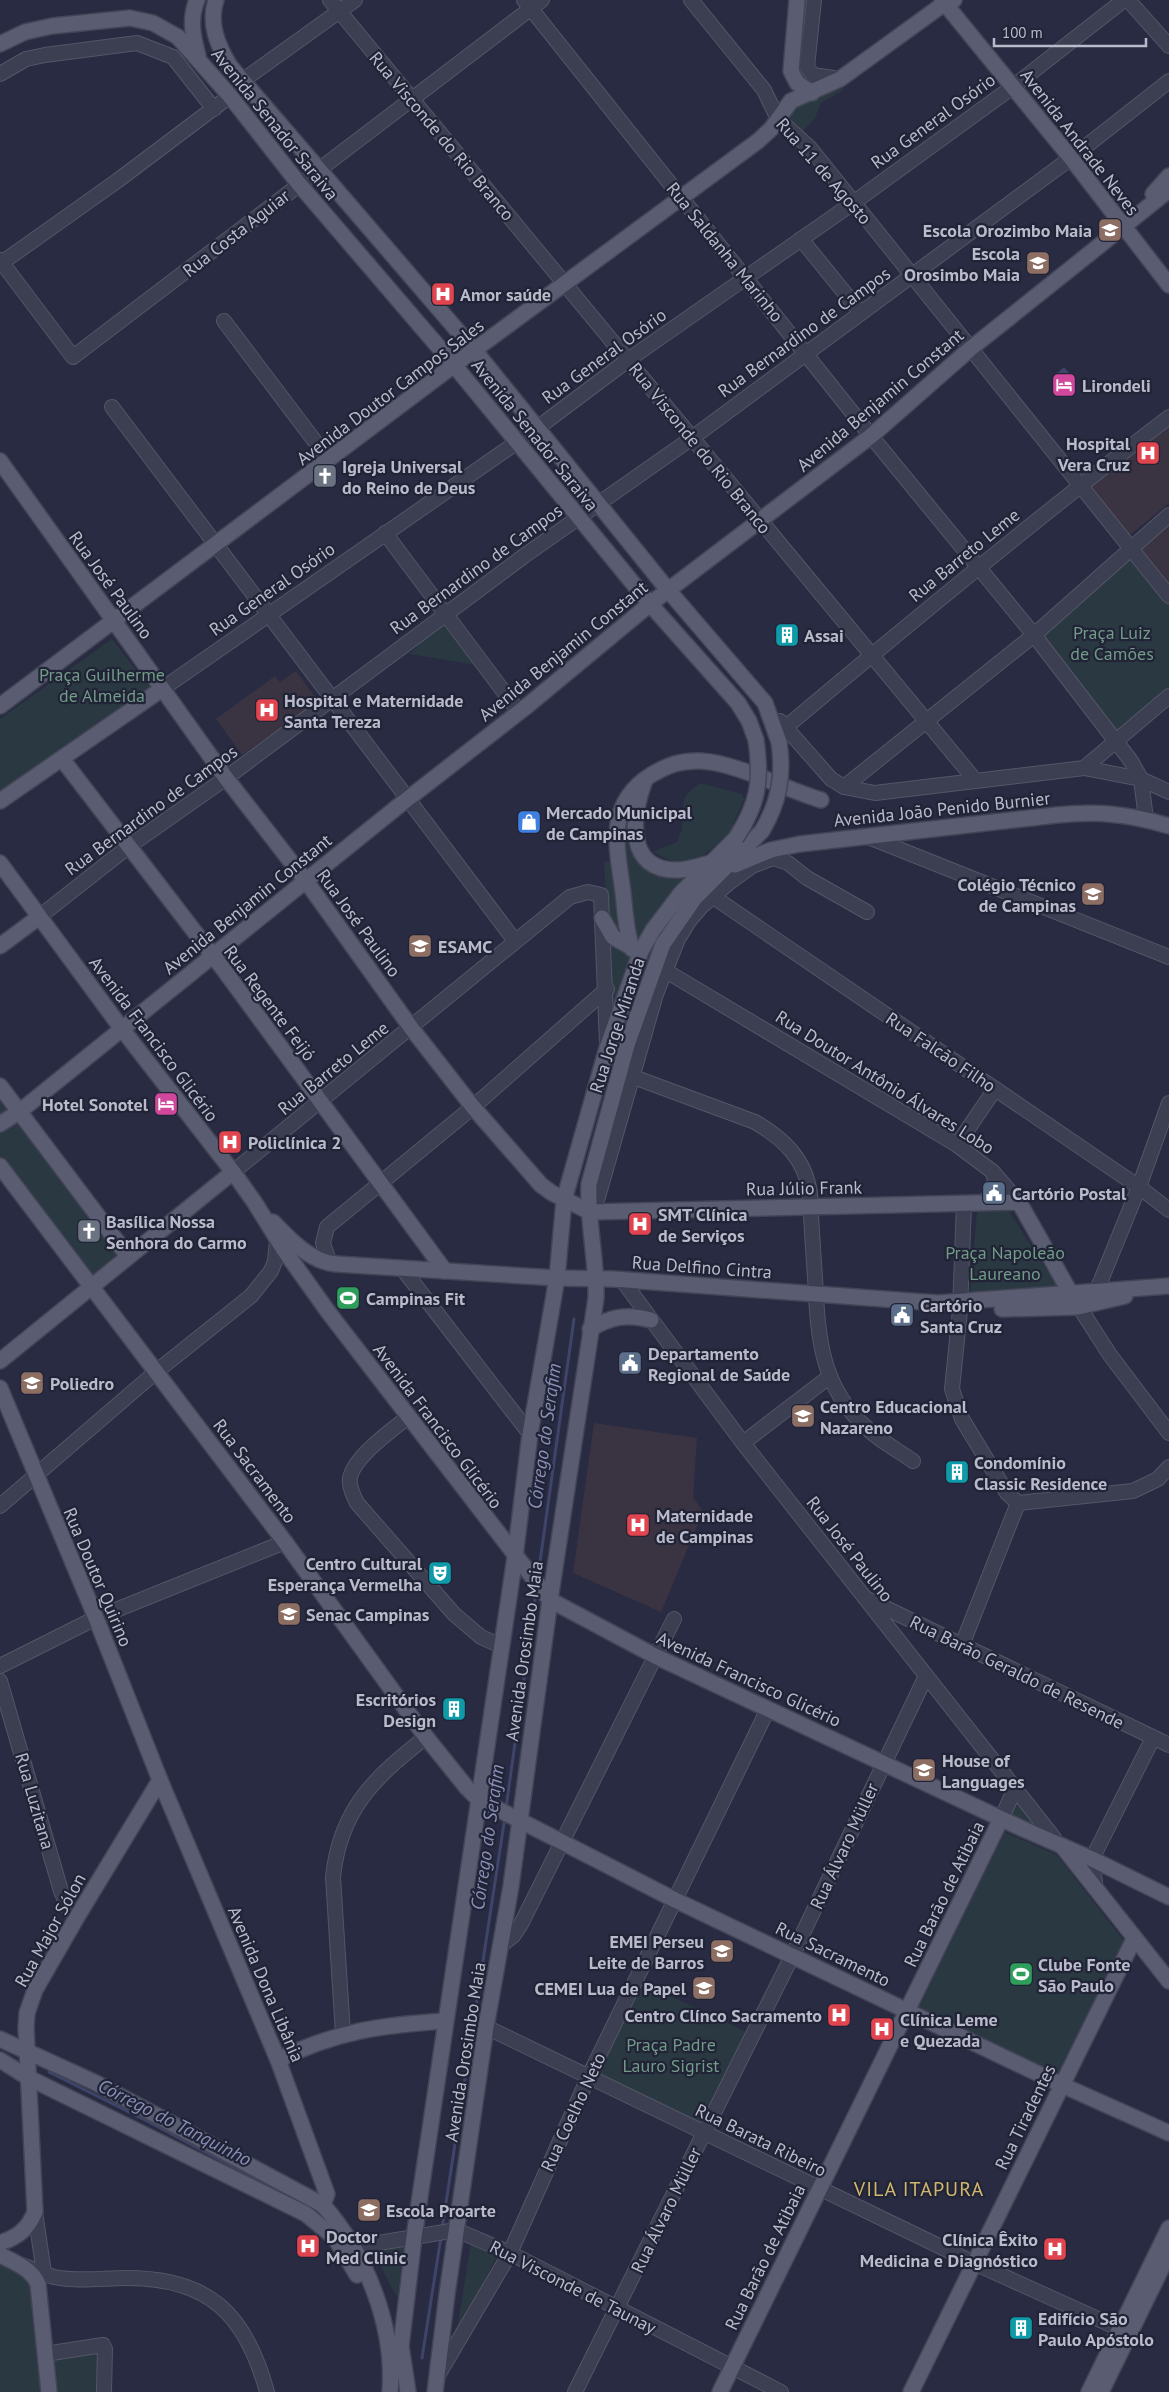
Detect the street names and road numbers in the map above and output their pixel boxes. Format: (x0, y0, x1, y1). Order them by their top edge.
street label: Avenida Senador Saraiva (206, 43, 344, 205)
street label: Rua Visconde do Rio Branco (364, 47, 520, 225)
street label: Avenida Andrade Neves (1016, 64, 1144, 220)
street label: Rua General Osório (866, 68, 1000, 174)
street label: Rua 11 de Agosto (771, 113, 877, 229)
street label: Rua Saldanha Marinho (662, 177, 788, 327)
street label: Rua Costa Aguiar (178, 184, 294, 282)
street label: Rua Bernardino de Campos (713, 262, 895, 402)
street label: Rua General Osório (537, 303, 671, 409)
street label: Avenida Doutor Campos Sales (292, 314, 488, 470)
street label: Avenida Benjamin Constant (792, 323, 968, 477)
street label: Avenida Senador Saraiva (466, 354, 604, 516)
street label: Rua Visconde do Rio Branco (624, 358, 776, 538)
street label: Rua Bernardino de Campos (385, 499, 567, 639)
street label: Rua Barreto Leme (904, 503, 1024, 607)
street label: Rua José Paulino (64, 526, 158, 644)
street label: Rua General Osório (205, 537, 339, 641)
street label: Avenida Benjamin Constant (474, 576, 652, 726)
street label: Rua Bernardino de Campos (60, 740, 242, 880)
street label: Avenida João Penido Burnier (833, 786, 1051, 832)
street label: Avenida Benjamin Constant (158, 829, 336, 979)
street label: Rua José Paulino (312, 864, 406, 982)
street label: Rua Regente Feijó (219, 941, 321, 1065)
street label: Avenida Francisco Glicério (84, 952, 224, 1126)
street label: Rua Jorge Miranda (584, 954, 650, 1096)
street label: Rua Doutor Antônio Álvares Lobo (771, 1005, 999, 1159)
street label: Rua Falcão Filho (882, 1007, 1000, 1097)
street label: Rua Barreto Leme (273, 1016, 393, 1120)
street label: Rua Júlio Frank (746, 1175, 863, 1201)
street label: Rua Delfino Cintra (631, 1251, 773, 1283)
street label: Avenida Francisco Glicério (368, 1339, 508, 1513)
street label: Rua Sacramento (208, 1414, 302, 1528)
street label: Rua José Paulino (802, 1491, 898, 1607)
street label: Rua Doutor Quirino (58, 1504, 138, 1650)
street label: Avenida Orosimbo Maia (500, 1559, 548, 1743)
street label: Rua Barão Geraldo de Resende (906, 1610, 1128, 1734)
street label: Avenida Francisco Glicério (653, 1626, 845, 1732)
street label: Rua Luzitana (10, 1750, 60, 1852)
street label: Rua Álvaro Müller (805, 1779, 883, 1913)
street label: Rua Barão de Atibaia (899, 1817, 989, 1971)
street label: Rua Major Sólon (9, 1869, 91, 1991)
street label: Avenida Dona Libânia (223, 1903, 309, 2065)
street label: Rua Sacramento (772, 1916, 894, 1992)
street label: Avenida Orosimbo Maia (439, 1960, 491, 2144)
street label: Rua Coelho Neto (535, 2049, 611, 2175)
street label: Rua Tiradentes (990, 2060, 1060, 2174)
street label: Rua Barata Ribeiro (692, 2098, 830, 2182)
street label: Rua Álvaro Müller (626, 2143, 706, 2277)
street label: Rua Barão de Atibaia (720, 2180, 810, 2334)
street label: Rua Visconde de Taunay (486, 2235, 661, 2339)

